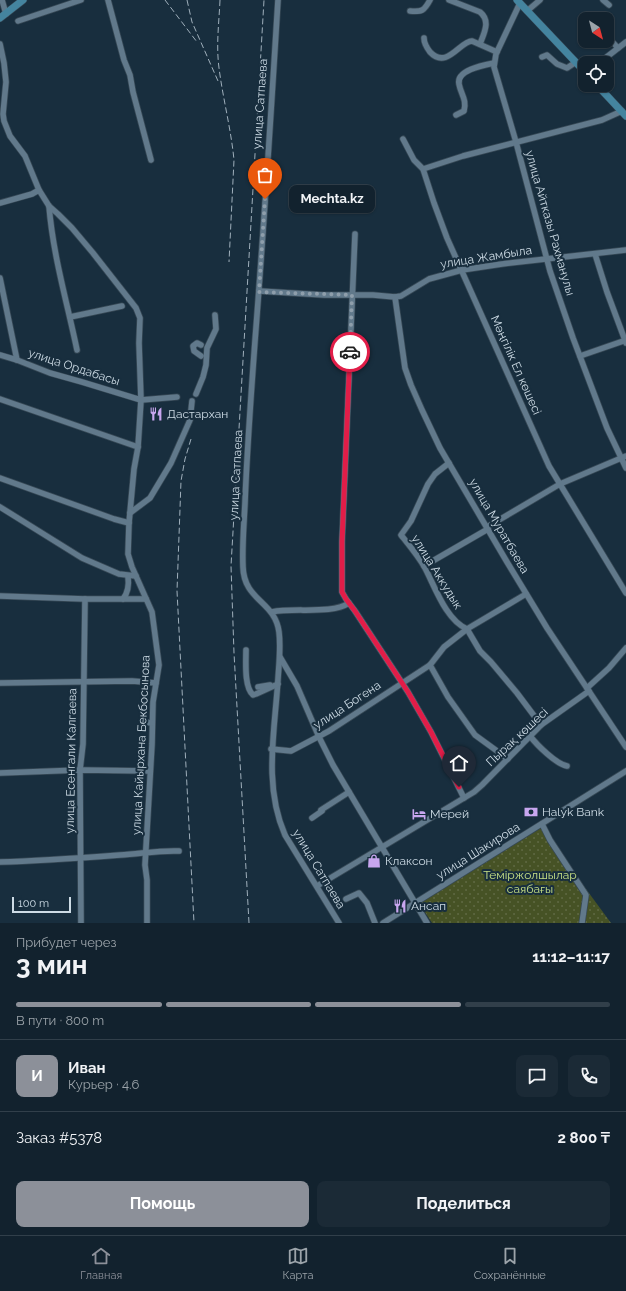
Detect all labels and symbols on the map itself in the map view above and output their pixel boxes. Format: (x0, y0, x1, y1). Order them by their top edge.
north arrow (578, 12, 614, 48)
street label: улица Сатпаева (250, 58, 270, 150)
street label: улица Айтказы Рахманулы (523, 149, 577, 297)
pin (248, 158, 282, 199)
callout: Mechta.kz (289, 185, 375, 213)
street label: улица Жамбыла (439, 243, 533, 271)
street label: Мәңгілік Ел көшесі (488, 313, 544, 417)
courier (330, 332, 370, 372)
street label: улица Ордабасы (26, 346, 122, 388)
restaurant icon: Дастархан (148, 406, 164, 422)
place label: Дастархан (167, 407, 228, 421)
street label: улица Сатпаева (227, 429, 245, 521)
street label: улица Муратбаева (466, 476, 532, 576)
street label: улица Аккудык (409, 532, 465, 612)
street label: улица Кайырхана Бекбосынова (129, 655, 153, 835)
street label: улица Богена (311, 678, 383, 732)
street label: улица Есенгали Калгаева (63, 688, 79, 834)
street label: Пырақ көшесі (483, 705, 551, 769)
pin (442, 746, 476, 787)
bank icon: Halyk Bank (523, 804, 539, 820)
place label: Halyk Bank (542, 805, 605, 819)
hotel icon: Мерей (411, 806, 427, 822)
place label: Мерей (430, 807, 469, 821)
street label: улица Шакирова (434, 820, 522, 882)
street label: улица Сатпаева (290, 826, 348, 912)
shop icon: Клаксон (366, 853, 382, 869)
place label: Клаксон (385, 854, 433, 868)
park label: Теміржолшылар саябағы (483, 868, 577, 896)
scale bar (12, 895, 71, 914)
restaurant icon: Ансап (392, 898, 408, 914)
place label: Ансап (411, 899, 446, 913)

